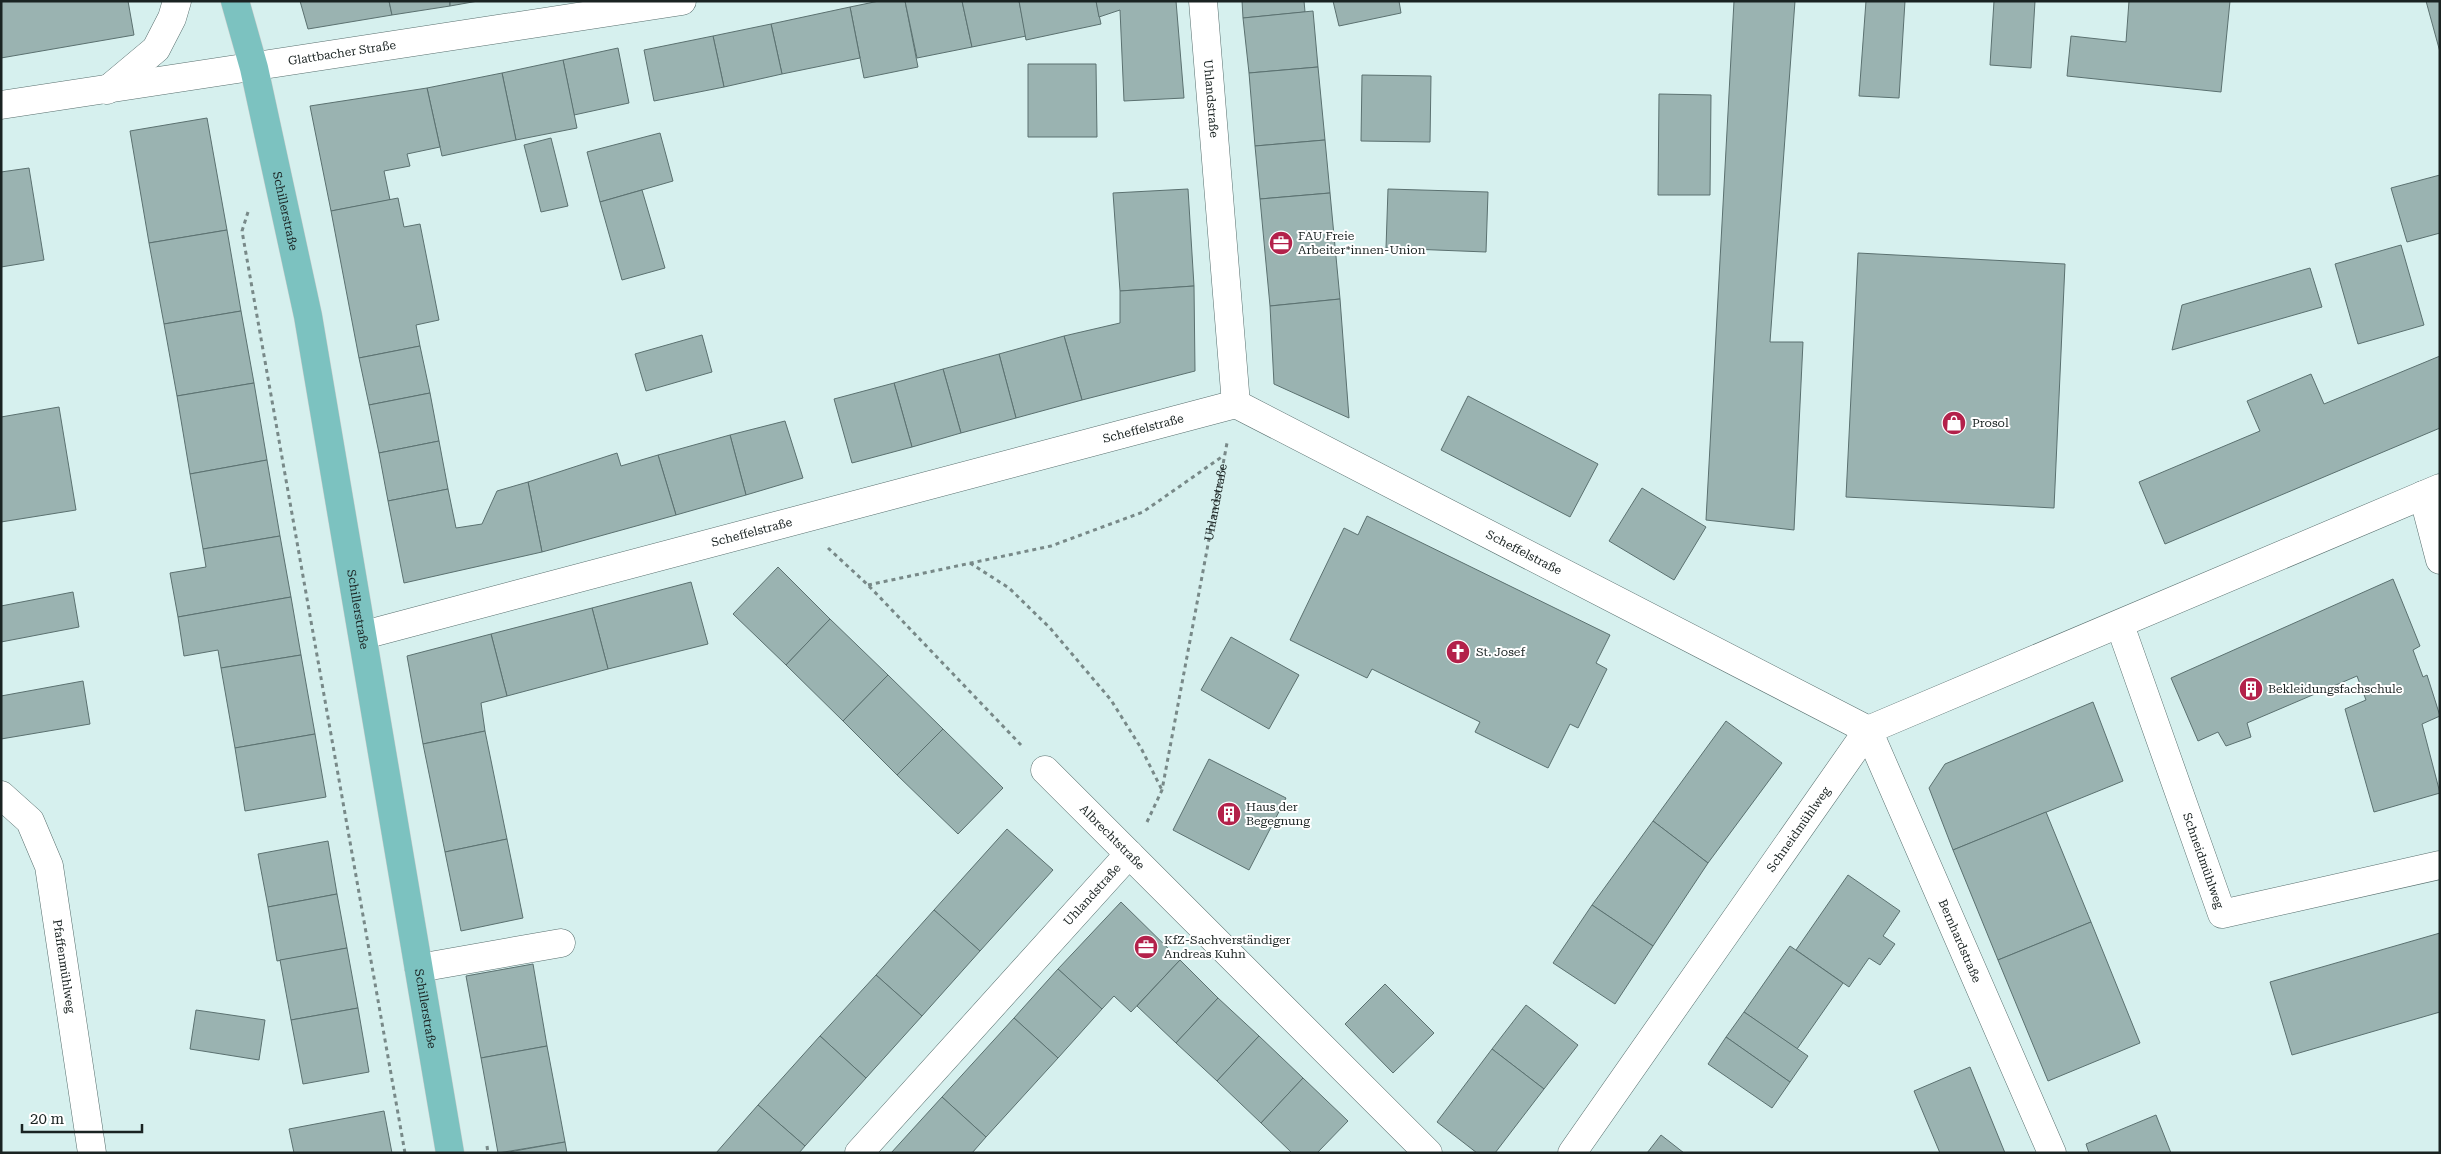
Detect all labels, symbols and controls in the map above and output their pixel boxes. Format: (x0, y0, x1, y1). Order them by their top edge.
street label: Glattbacher Straße (287, 38, 397, 68)
street label: Uhlandstraße (1201, 59, 1221, 139)
street label: Schillerstraße (270, 170, 301, 252)
place label: FAU Freie Arbeiter*innen-Union (1298, 229, 1426, 257)
office icon: FAU Freie Arbeiter*innen-Union (1268, 230, 1294, 256)
shop icon: Prosol (1941, 410, 1967, 436)
street label: Scheffelstraße (1101, 411, 1186, 446)
place label: Prosol (1972, 416, 2009, 430)
street label: Uhlandstraße (1202, 462, 1230, 542)
street label: Scheffelstraße (710, 515, 794, 550)
street label: Scheffelstraße (1484, 527, 1564, 578)
street label: Schillerstraße (344, 568, 371, 651)
church icon: St. Josef (1445, 639, 1471, 665)
place label: St. Josef (1476, 645, 1525, 659)
building icon: Bekleidungsfachschule (2238, 676, 2264, 702)
place label: Bekleidungsfachschule (2268, 682, 2403, 696)
street label: Schneidmühlweg (1764, 784, 1833, 875)
place label: Haus der Begegnung (1246, 800, 1310, 828)
building icon: Haus der Begegnung (1216, 801, 1242, 827)
street label: Albrechtstraße (1077, 802, 1148, 873)
street label: Schneidmühlweg (2180, 811, 2227, 911)
street label: Uhlandstraße (1061, 861, 1124, 929)
street label: Bernhardstraße (1935, 897, 1984, 985)
street label: Pfaffenmühlweg (50, 918, 78, 1014)
place label: KfZ-Sachverständiger Andreas Kuhn (1164, 933, 1291, 961)
office icon: KfZ-Sachverständiger Andreas Kuhn (1133, 934, 1159, 960)
street label: Schillerstraße (412, 968, 439, 1050)
scale bar (22, 1102, 142, 1134)
text: 20 m (30, 1110, 65, 1128)

